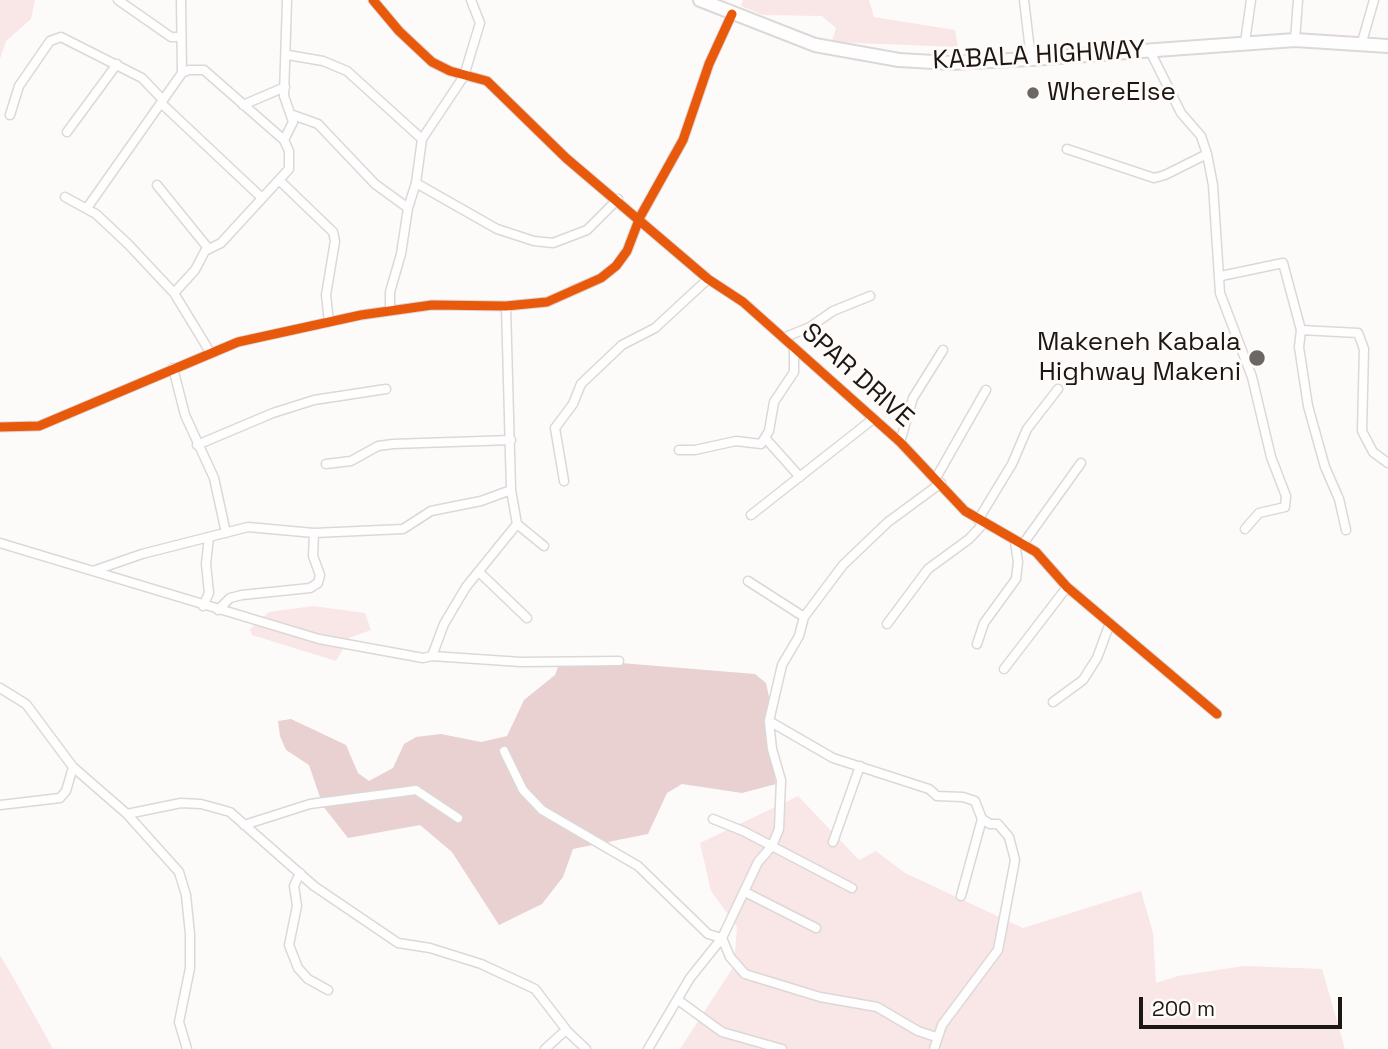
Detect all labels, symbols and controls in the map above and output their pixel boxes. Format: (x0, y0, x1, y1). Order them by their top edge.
street label: KABALA HIGHWAY (932, 35, 1146, 77)
place label: WhereElse (1047, 77, 1176, 109)
marker: WhereElse (1025, 85, 1041, 101)
street label: SPAR DRIVE (794, 317, 920, 435)
place label: Makeneh Kabala Highway Makeni (1037, 327, 1241, 388)
marker: Makeneh Kabala Highway Makeni (1247, 348, 1267, 368)
scale bar (1143, 982, 1346, 1026)
text: 200 m (1152, 995, 1215, 1022)

